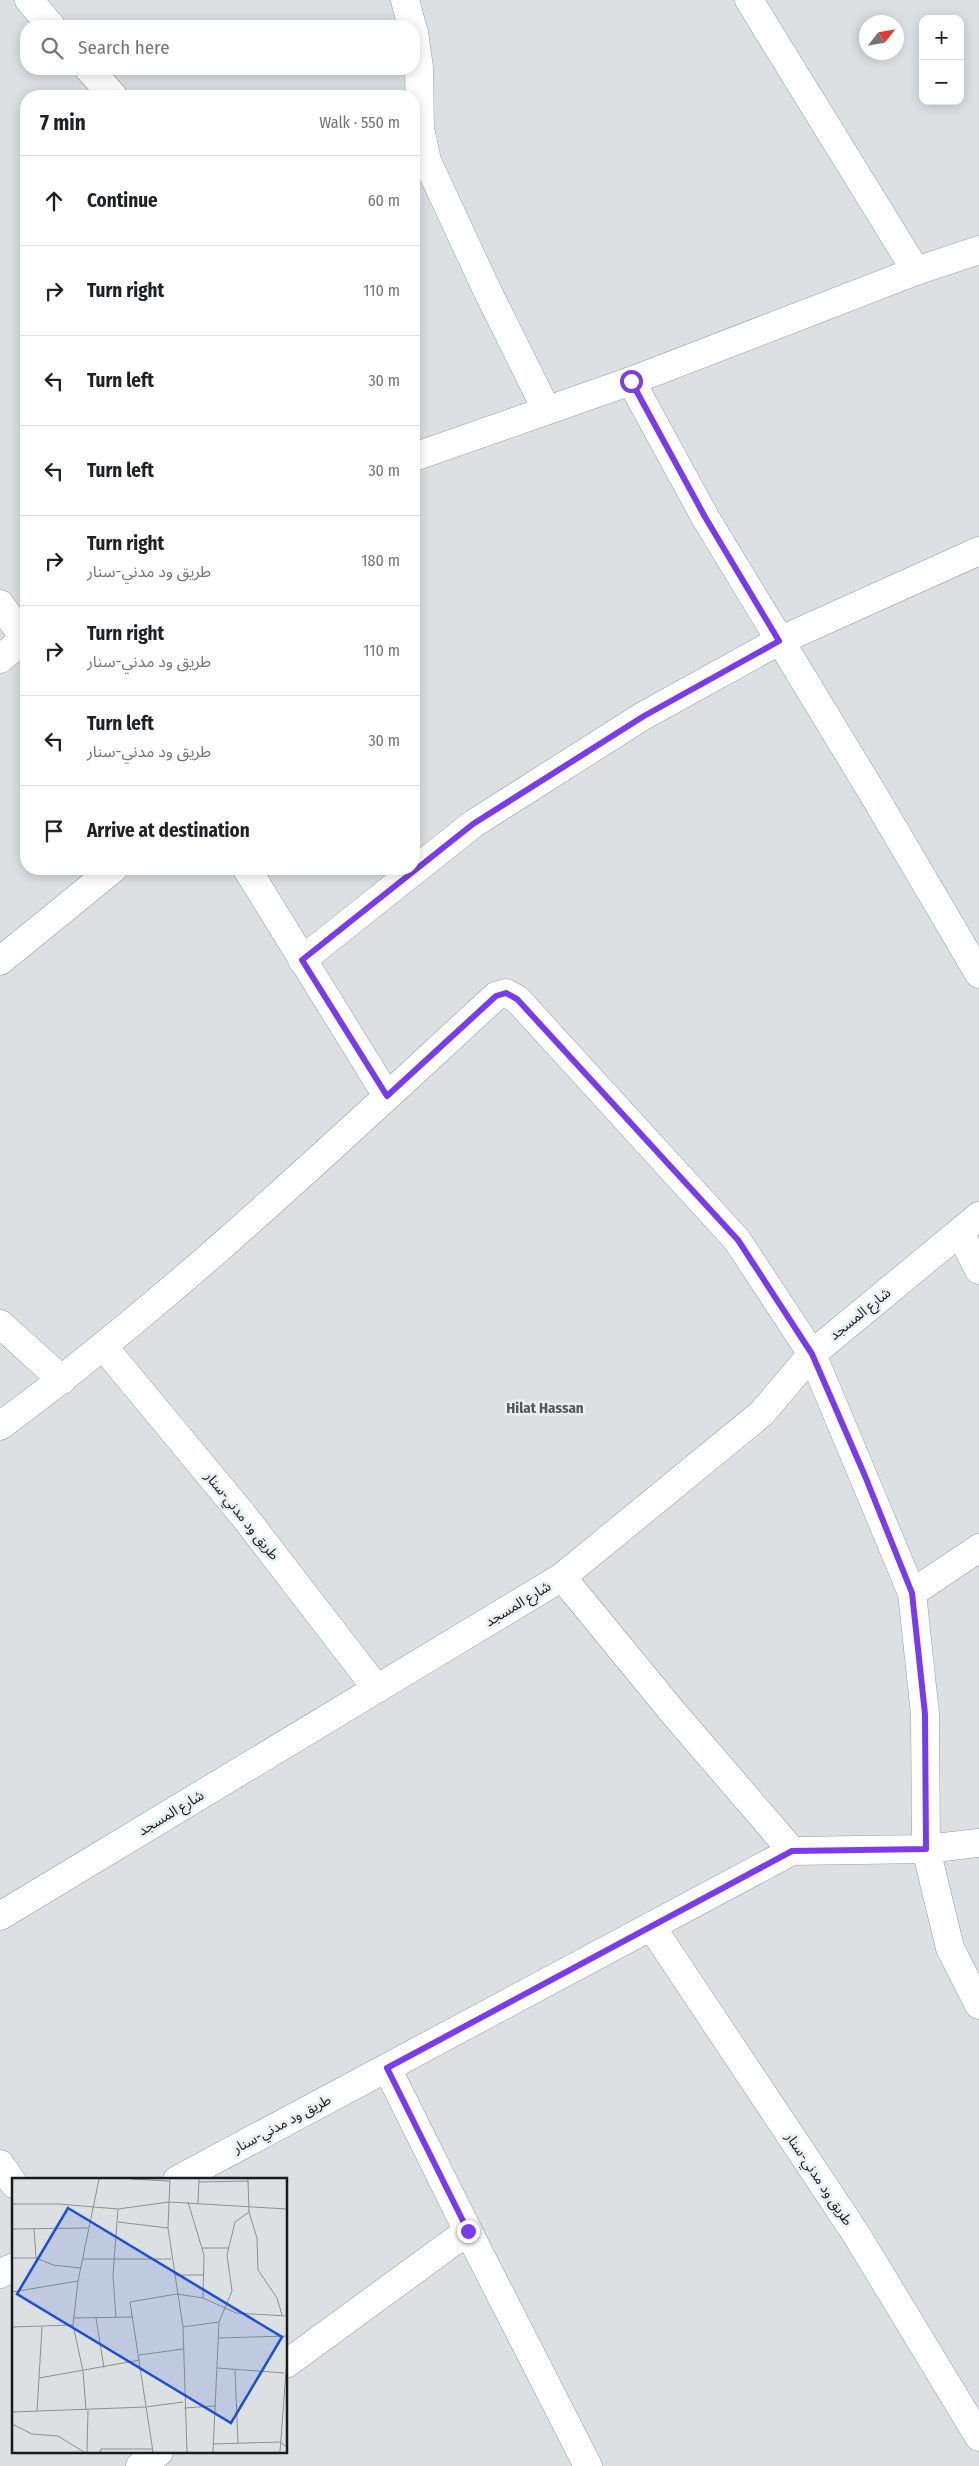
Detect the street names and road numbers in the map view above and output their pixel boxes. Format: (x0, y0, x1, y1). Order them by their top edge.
street label: شارع المسجد (826, 1284, 895, 1345)
street label: طريق ود مدني-سنار (199, 1468, 283, 1565)
street label: شارع المسجد (482, 1578, 555, 1632)
street label: شارع المسجد (135, 1787, 208, 1841)
street label: طريق ود مدني-سنار (229, 2091, 335, 2159)
street label: طريق ود مدني-سنار (779, 2128, 856, 2230)

